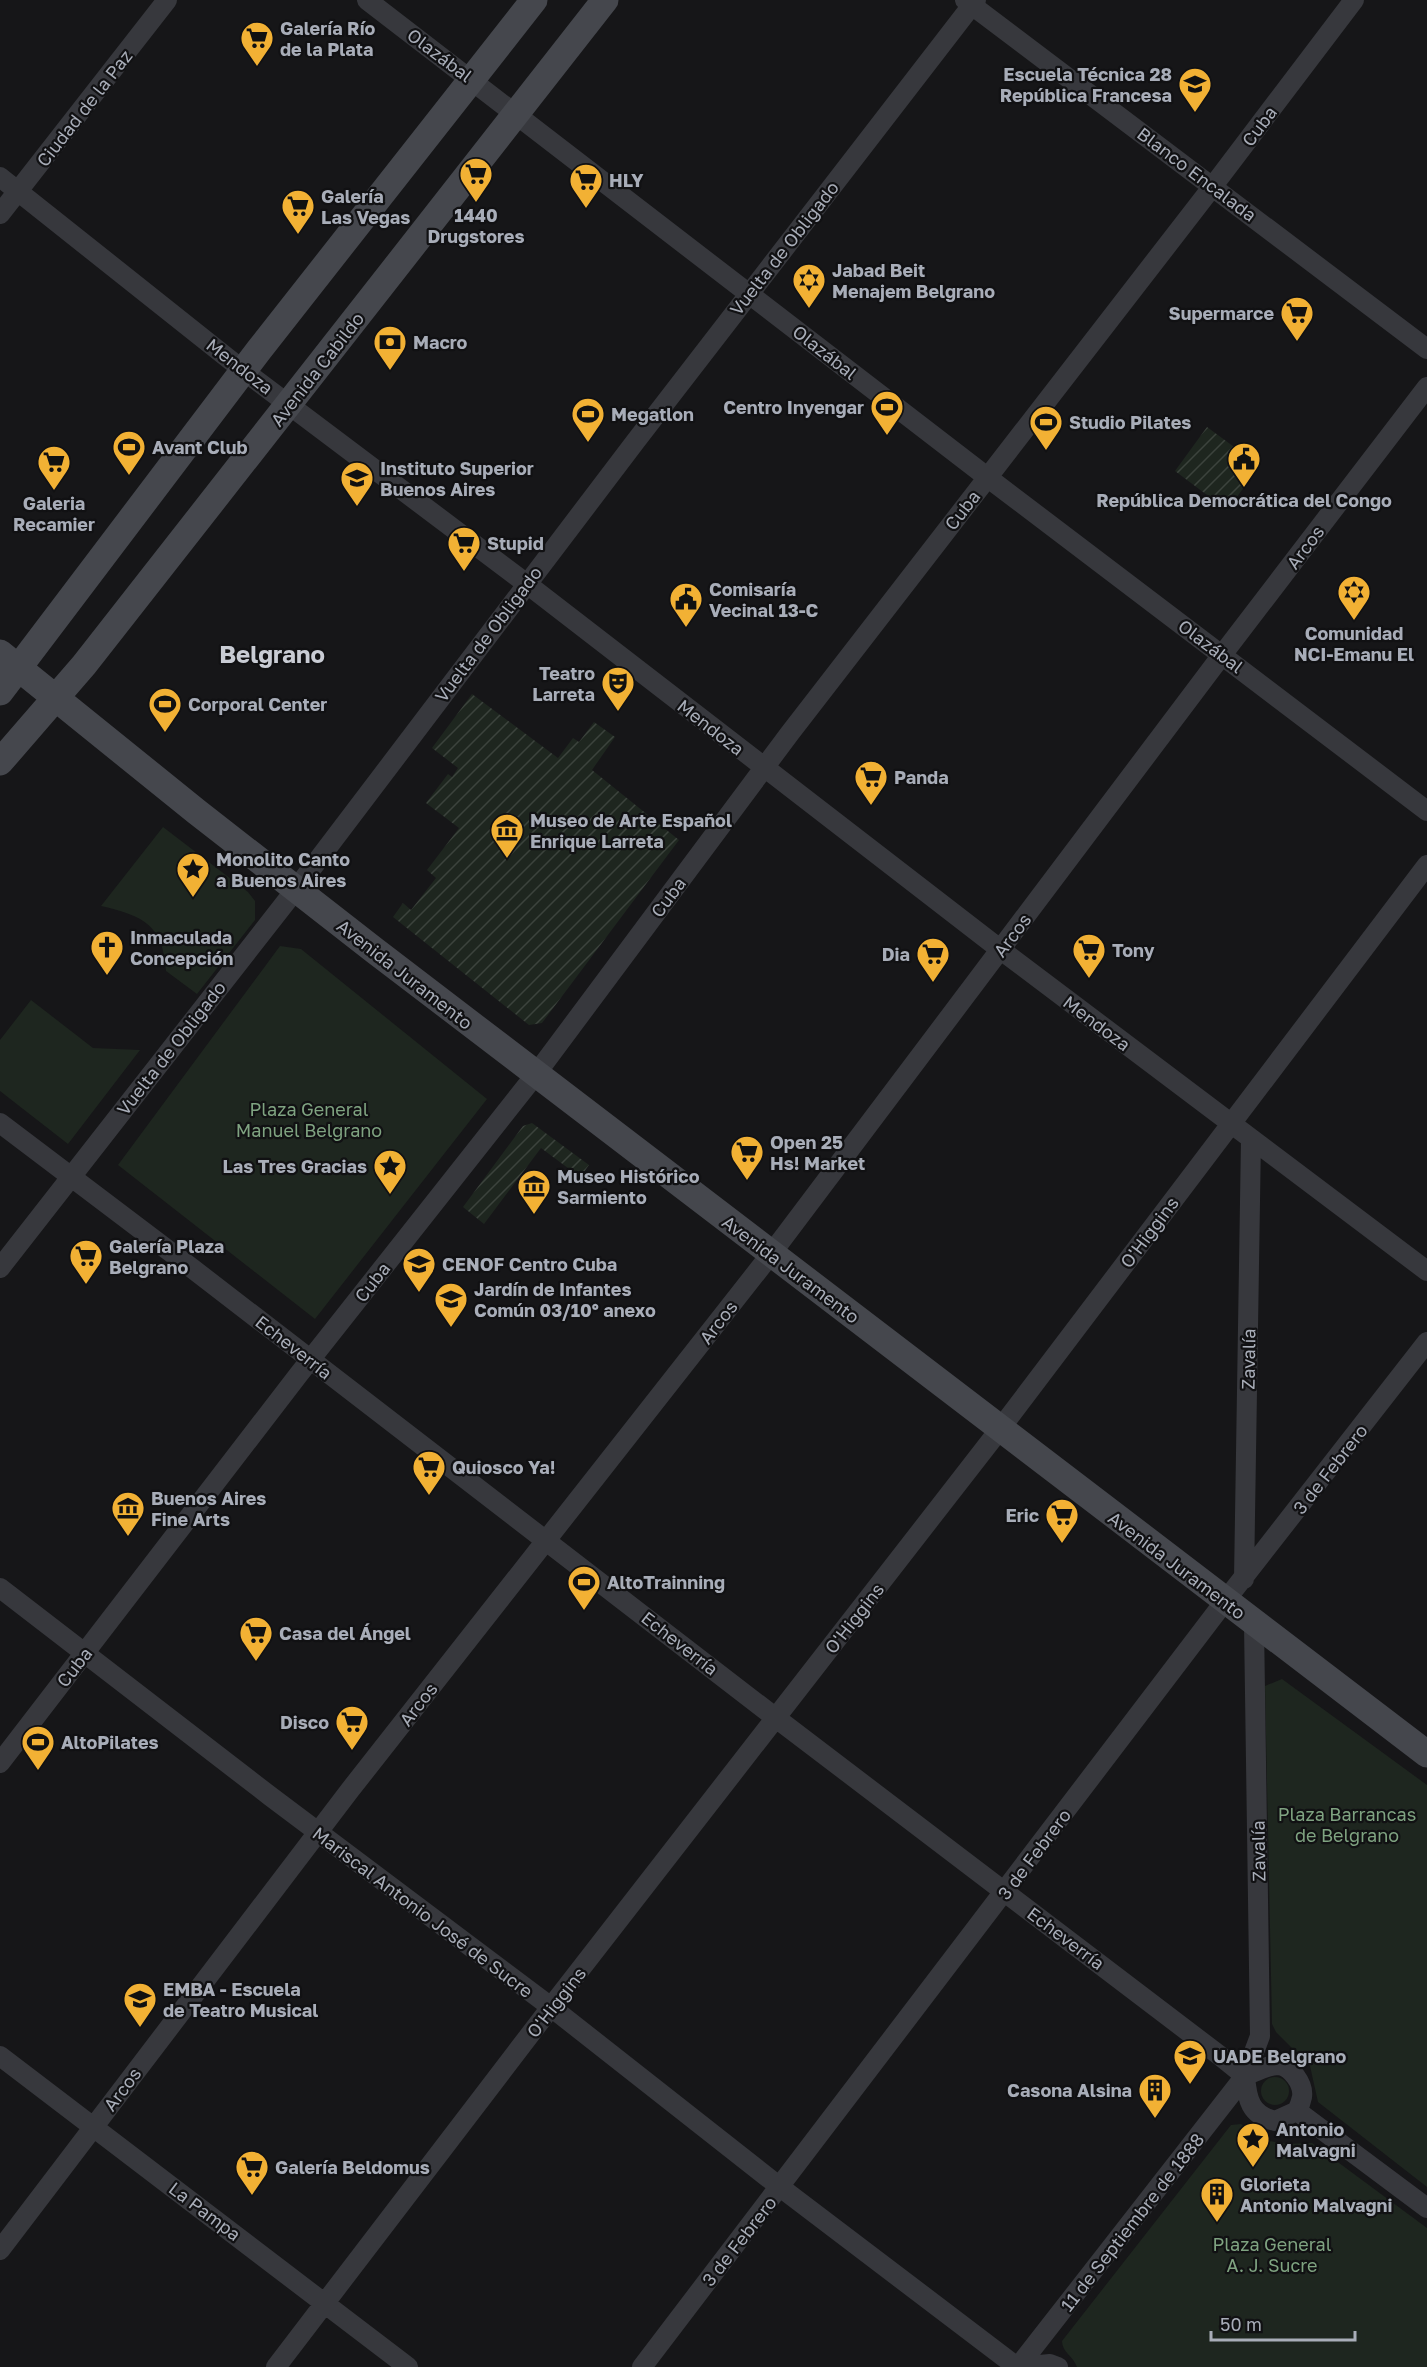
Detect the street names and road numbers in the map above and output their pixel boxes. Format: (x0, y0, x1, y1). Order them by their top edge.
street label: Olazábal (403, 23, 477, 87)
street label: Ciudad de la Paz (32, 45, 136, 171)
street label: Cuba (1237, 102, 1281, 150)
street label: Blanco Encalada (1133, 122, 1261, 226)
street label: Vuelta de Obligado (725, 177, 843, 319)
street label: Avenida Cabildo (266, 308, 368, 430)
street label: Olazábal (788, 320, 862, 384)
street label: Mendoza (202, 333, 278, 399)
street label: Cuba (940, 486, 984, 534)
street label: Arcos (1281, 521, 1329, 573)
street label: Vuelta de Obligado (430, 562, 546, 706)
street label: Olazábal (1174, 614, 1248, 678)
street label: Mendoza (673, 694, 749, 760)
street label: Cuba (646, 873, 690, 921)
street label: Arcos (988, 909, 1036, 961)
street label: Avenida Juramento (333, 914, 477, 1034)
street label: Vuelta de Obligado (112, 977, 230, 1119)
street label: Mendoza (1059, 991, 1135, 1055)
street label: O'Higgins (1115, 1192, 1183, 1272)
street label: Avenida Juramento (718, 1210, 864, 1328)
street label: Cuba (350, 1258, 394, 1306)
street label: Arcos (694, 1296, 742, 1348)
street label: Echeverría (251, 1310, 337, 1384)
street label: Zavalía (1236, 1328, 1260, 1390)
street label: 3 de Febrero (1288, 1420, 1372, 1518)
street label: Avenida Juramento (1104, 1506, 1250, 1624)
street label: O'Higgins (820, 1578, 888, 1658)
street label: Echeverría (637, 1606, 723, 1680)
street label: Cuba (52, 1643, 96, 1691)
street label: Arcos (394, 1678, 442, 1730)
street label: 3 de Febrero (993, 1804, 1075, 1904)
street label: Zavalía (1246, 1820, 1270, 1882)
street label: Mariscal Antonio José de Sucre (308, 1822, 538, 2002)
street label: Echeverría (1023, 1902, 1109, 1974)
street label: O'Higgins (522, 1962, 590, 2042)
street label: Arcos (98, 2063, 146, 2115)
street label: 11 de Septiembre de 1888 (1056, 2129, 1208, 2315)
street label: La Pampa (165, 2177, 245, 2245)
street label: 3 de Febrero (697, 2192, 781, 2290)

